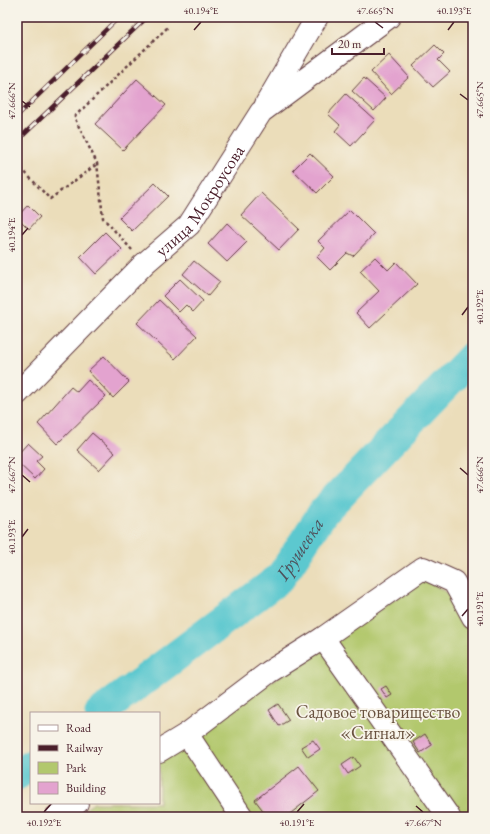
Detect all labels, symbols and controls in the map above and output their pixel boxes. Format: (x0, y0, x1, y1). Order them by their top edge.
text: 40.194°E (184, 4, 219, 17)
text: 47.665°N (356, 4, 394, 17)
text: 40.193°E (437, 4, 472, 17)
scale bar (332, 30, 384, 56)
text: 20 m (338, 36, 362, 52)
text: 47.665°N (473, 81, 486, 119)
text: 47.666°N (5, 82, 18, 120)
street label: улица Мокроусова (150, 140, 249, 261)
text: 40.194°E (5, 217, 18, 252)
text: 40.192°E (473, 289, 486, 324)
text: 47.667°N (5, 456, 18, 494)
text: 47.666°N (473, 456, 486, 494)
water label: Грушевка (269, 513, 329, 586)
text: 40.193°E (5, 519, 18, 554)
text: 40.191°E (473, 591, 486, 626)
park label: Садовое товарищество «Сигнал» (296, 700, 460, 744)
legend (30, 712, 160, 804)
text: Road (66, 720, 92, 736)
text: Railway (66, 740, 104, 756)
text: Park (66, 760, 87, 776)
text: Building (66, 780, 107, 796)
text: 40.192°E (27, 816, 62, 829)
text: 40.191°E (280, 816, 315, 829)
text: 47.667°N (404, 816, 442, 829)

